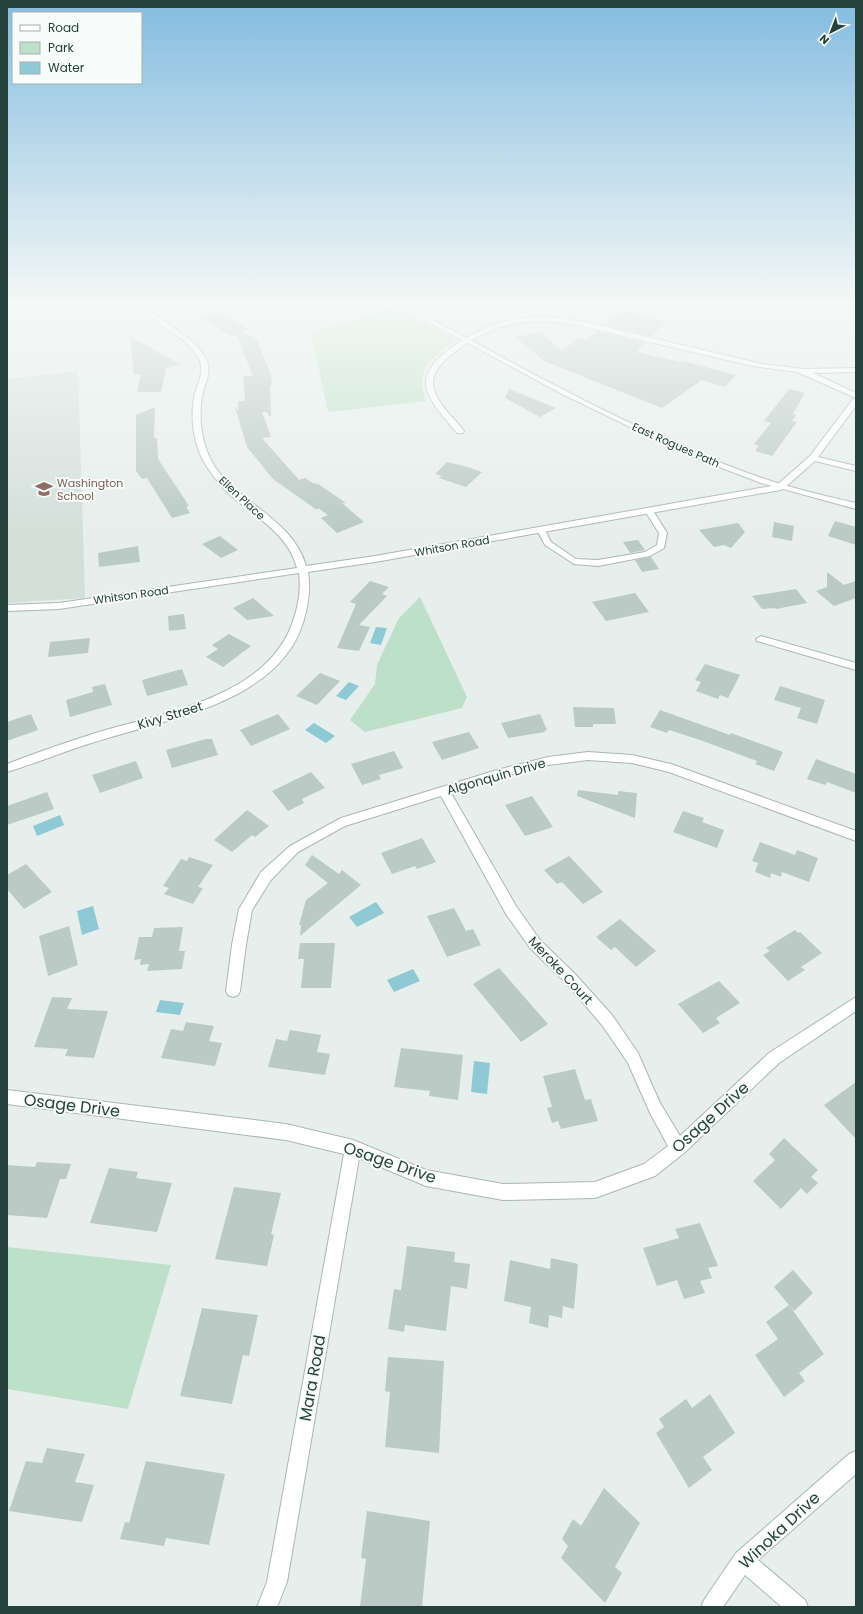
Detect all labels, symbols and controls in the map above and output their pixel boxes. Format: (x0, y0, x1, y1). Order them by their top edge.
legend (12, 12, 142, 84)
north arrow (811, 12, 851, 52)
text: Road (48, 19, 79, 36)
text: N (816, 31, 833, 48)
text: Park (48, 39, 75, 56)
text: Water (48, 59, 85, 76)
street label: East Rogues Path (630, 419, 722, 471)
street label: Ellen Place (215, 472, 269, 524)
place label: Washington School (57, 475, 123, 504)
school or university icon: Washington School (34, 479, 54, 499)
street label: Whitson Road (413, 532, 491, 560)
street label: Whitson Road (92, 582, 170, 608)
street label: Kivy Street (135, 697, 205, 734)
street label: Algonquin Drive (444, 753, 548, 800)
street label: Meroke Court (524, 932, 597, 1009)
street label: Osage Drive (667, 1076, 754, 1158)
street label: Osage Drive (22, 1088, 121, 1123)
street label: Osage Drive (340, 1136, 439, 1189)
street label: Mara Road (294, 1333, 331, 1423)
street label: Winoka Drive (734, 1487, 825, 1574)

